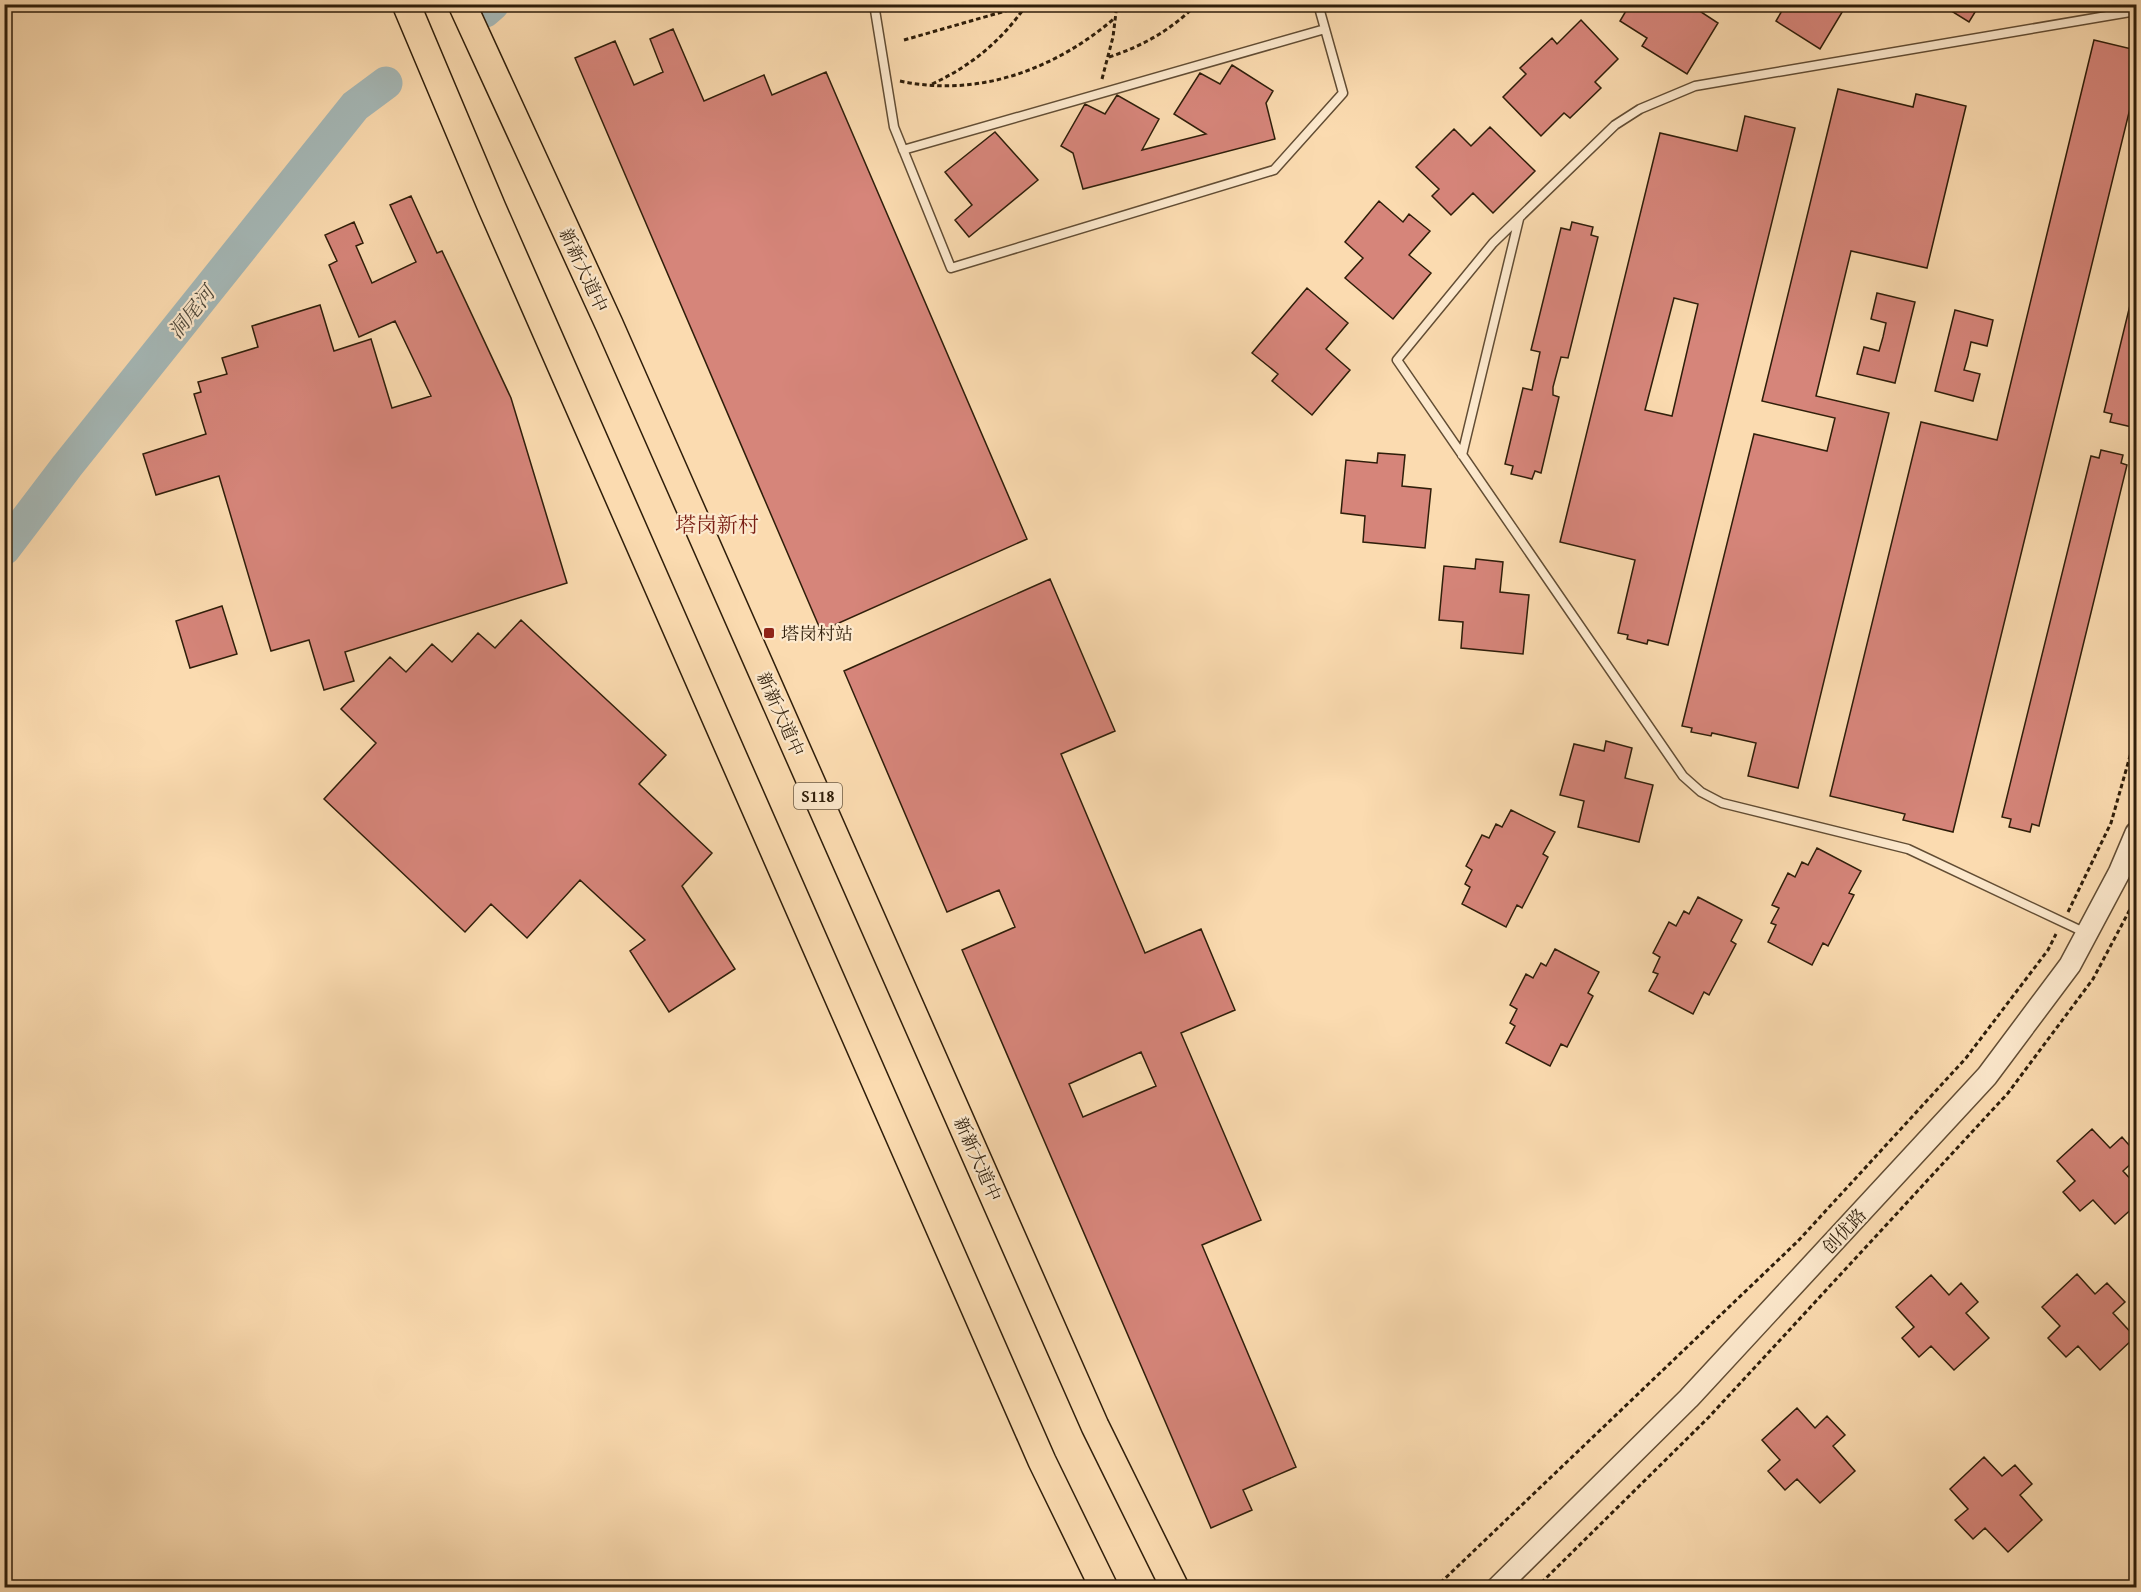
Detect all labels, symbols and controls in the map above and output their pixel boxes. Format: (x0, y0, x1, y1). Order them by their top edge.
street label: 新新大道中 (553, 224, 615, 316)
water label: 洞尾河 (161, 277, 223, 344)
district label: 塔岗新村 (675, 509, 759, 540)
place label: 塔岗村站 (781, 620, 853, 647)
marker: 塔岗村站 (762, 626, 776, 640)
street label: 新新大道中 (750, 667, 812, 761)
road number: S118 (794, 783, 842, 809)
street label: 新新大道中 (947, 1112, 1009, 1206)
street label: 创优路 (1816, 1202, 1872, 1260)

